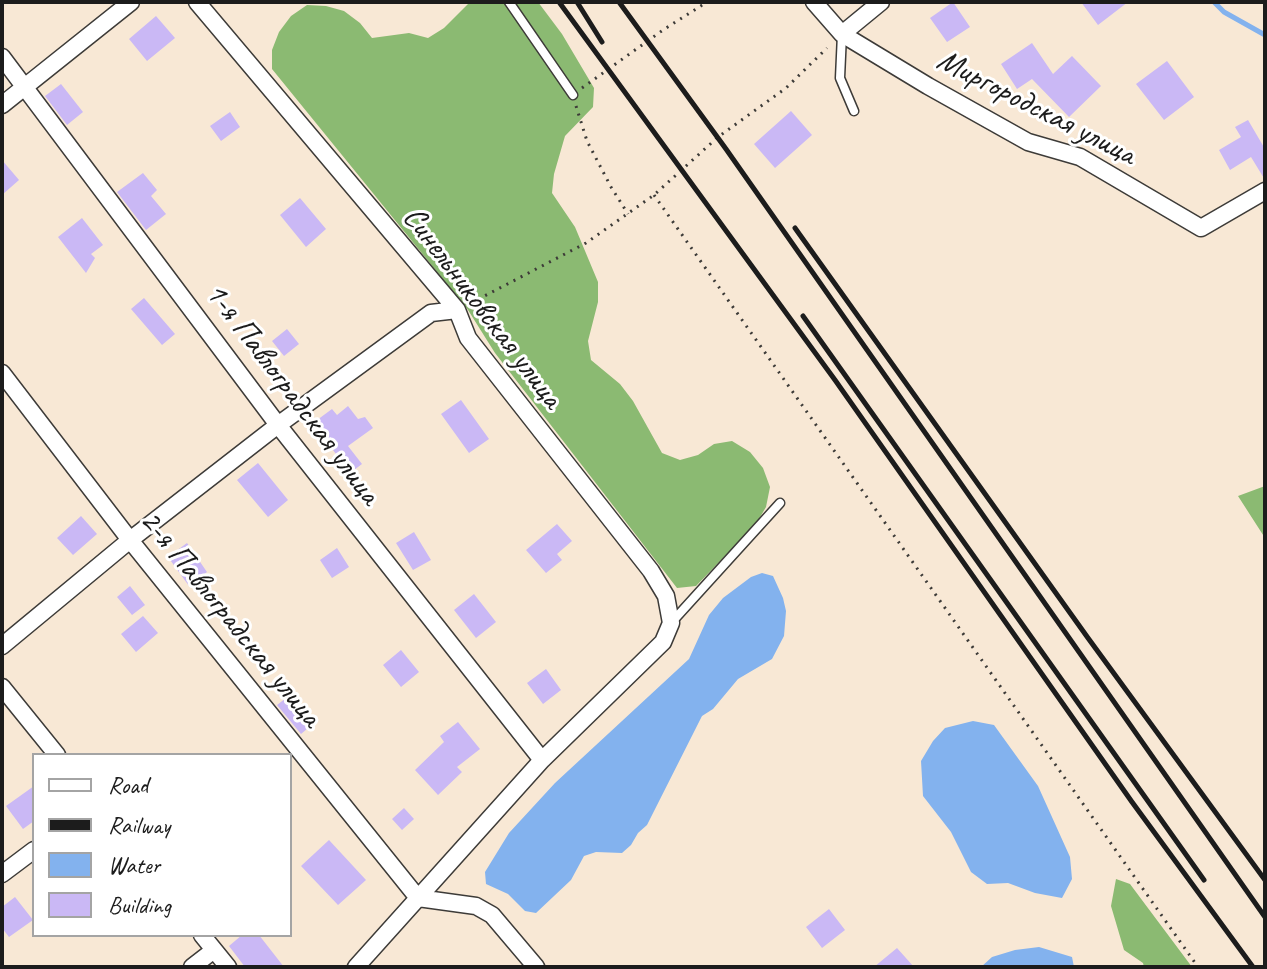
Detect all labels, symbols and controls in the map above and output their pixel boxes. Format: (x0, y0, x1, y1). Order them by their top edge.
street label: Миргородская улица (930, 41, 1142, 175)
street label: Синельниковская улица (394, 200, 570, 416)
street label: 1-я Павлоградская улица (196, 275, 388, 513)
street label: 2-я Павлоградская улица (131, 503, 329, 735)
legend (32, 753, 292, 937)
text: Road (108, 770, 148, 800)
text: Railway (108, 810, 170, 840)
text: Water (108, 850, 160, 880)
text: Building (108, 890, 171, 920)

